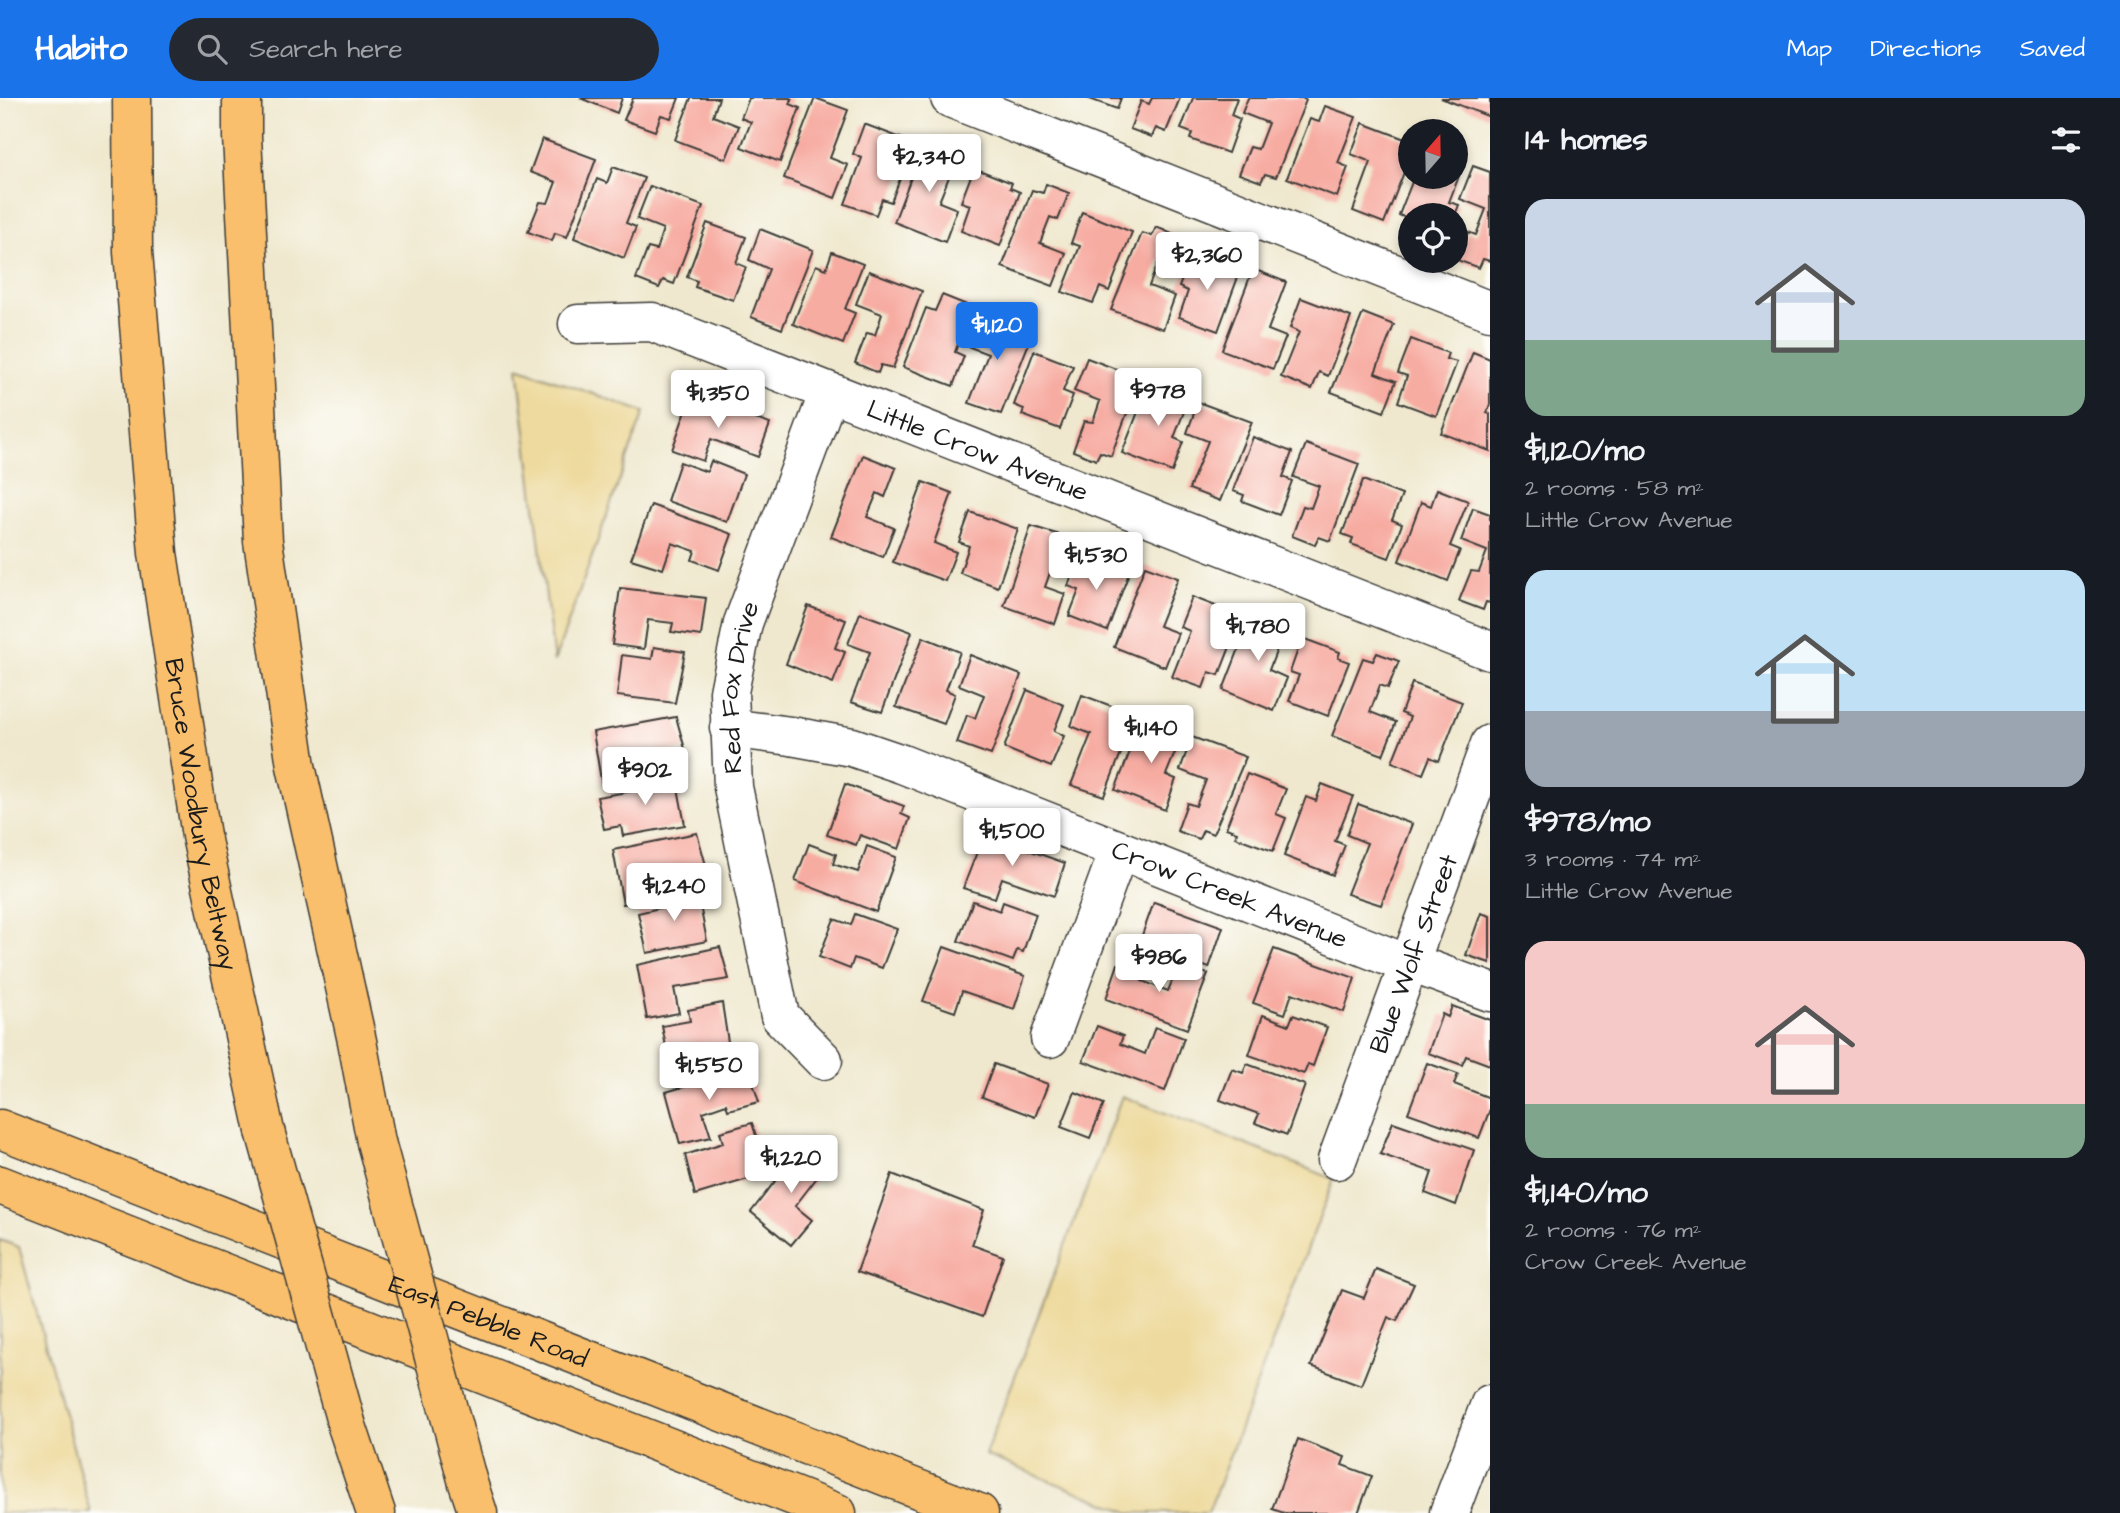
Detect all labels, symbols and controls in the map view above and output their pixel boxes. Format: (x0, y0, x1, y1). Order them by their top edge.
search box (169, 18, 659, 81)
text: Habito (35, 26, 127, 72)
icon: search (193, 30, 231, 68)
text: Search here (249, 31, 403, 67)
text: Map (1787, 32, 1832, 66)
text: Directions (1870, 32, 1982, 66)
text: Saved (2020, 32, 2085, 66)
north arrow (1398, 119, 1468, 189)
map controls (1398, 119, 1468, 273)
text: 14 homes (1525, 119, 1648, 161)
icon: filters (2047, 121, 2085, 159)
pin: $2,340 (872, 134, 986, 194)
text: $2,340 (893, 141, 965, 173)
button: locate (1398, 203, 1468, 273)
pin: $2,360 (1150, 232, 1264, 292)
text: $2,360 (1172, 239, 1242, 271)
icon: home (1742, 245, 1868, 371)
pin: $1,120 (940, 302, 1054, 362)
text: $1,120 (972, 309, 1022, 341)
pin: $978 (1117, 368, 1199, 428)
pin: $1,350 (661, 370, 775, 430)
text: $978 (1131, 375, 1185, 407)
text: $1,350 (687, 377, 749, 409)
street label: Little Crow Avenue (861, 391, 1093, 511)
text: $1,120/mo (1525, 430, 1645, 472)
text: 2 rooms · 58 m² (1525, 472, 1704, 504)
text: Little Crow Avenue (1525, 504, 1733, 536)
pin: $1,530 (1039, 532, 1153, 592)
text: $1,530 (1065, 539, 1127, 571)
street label: Red Fox Drive (711, 596, 769, 774)
pin: $1,780 (1201, 603, 1315, 663)
text: $1,780 (1226, 610, 1290, 642)
icon: home (1742, 616, 1868, 742)
street label: Bruce Woodbury Beltway (155, 656, 247, 974)
pin: $1,140 (1094, 706, 1208, 765)
text: $1,140 (1125, 712, 1177, 744)
pin: $902 (604, 748, 686, 807)
text: $902 (618, 754, 672, 786)
text: $978/mo (1525, 801, 1651, 843)
pin: $1,500 (955, 808, 1069, 868)
text: $1,500 (979, 815, 1045, 847)
street label: Crow Creek Avenue (1106, 832, 1353, 958)
text: 3 rooms · 74 m² (1525, 843, 1701, 875)
street label: Blue Wolf Street (1361, 849, 1467, 1058)
pin: $1,240 (617, 864, 731, 923)
text: $1,240 (642, 870, 706, 902)
text: Little Crow Avenue (1525, 875, 1733, 907)
pin: $986 (1118, 934, 1200, 994)
text: $986 (1131, 941, 1187, 973)
icon: home (1742, 987, 1868, 1113)
pin: $1,550 (652, 1042, 766, 1102)
text: $1,550 (676, 1049, 742, 1081)
pin: $1,220 (734, 1136, 848, 1195)
text: $1,220 (761, 1142, 821, 1174)
text: $1,140/mo (1525, 1172, 1648, 1214)
text: 2 rooms · 76 m² (1525, 1214, 1701, 1246)
text: Crow Creek Avenue (1525, 1246, 1747, 1278)
street label: East Pebble Road (384, 1266, 593, 1377)

